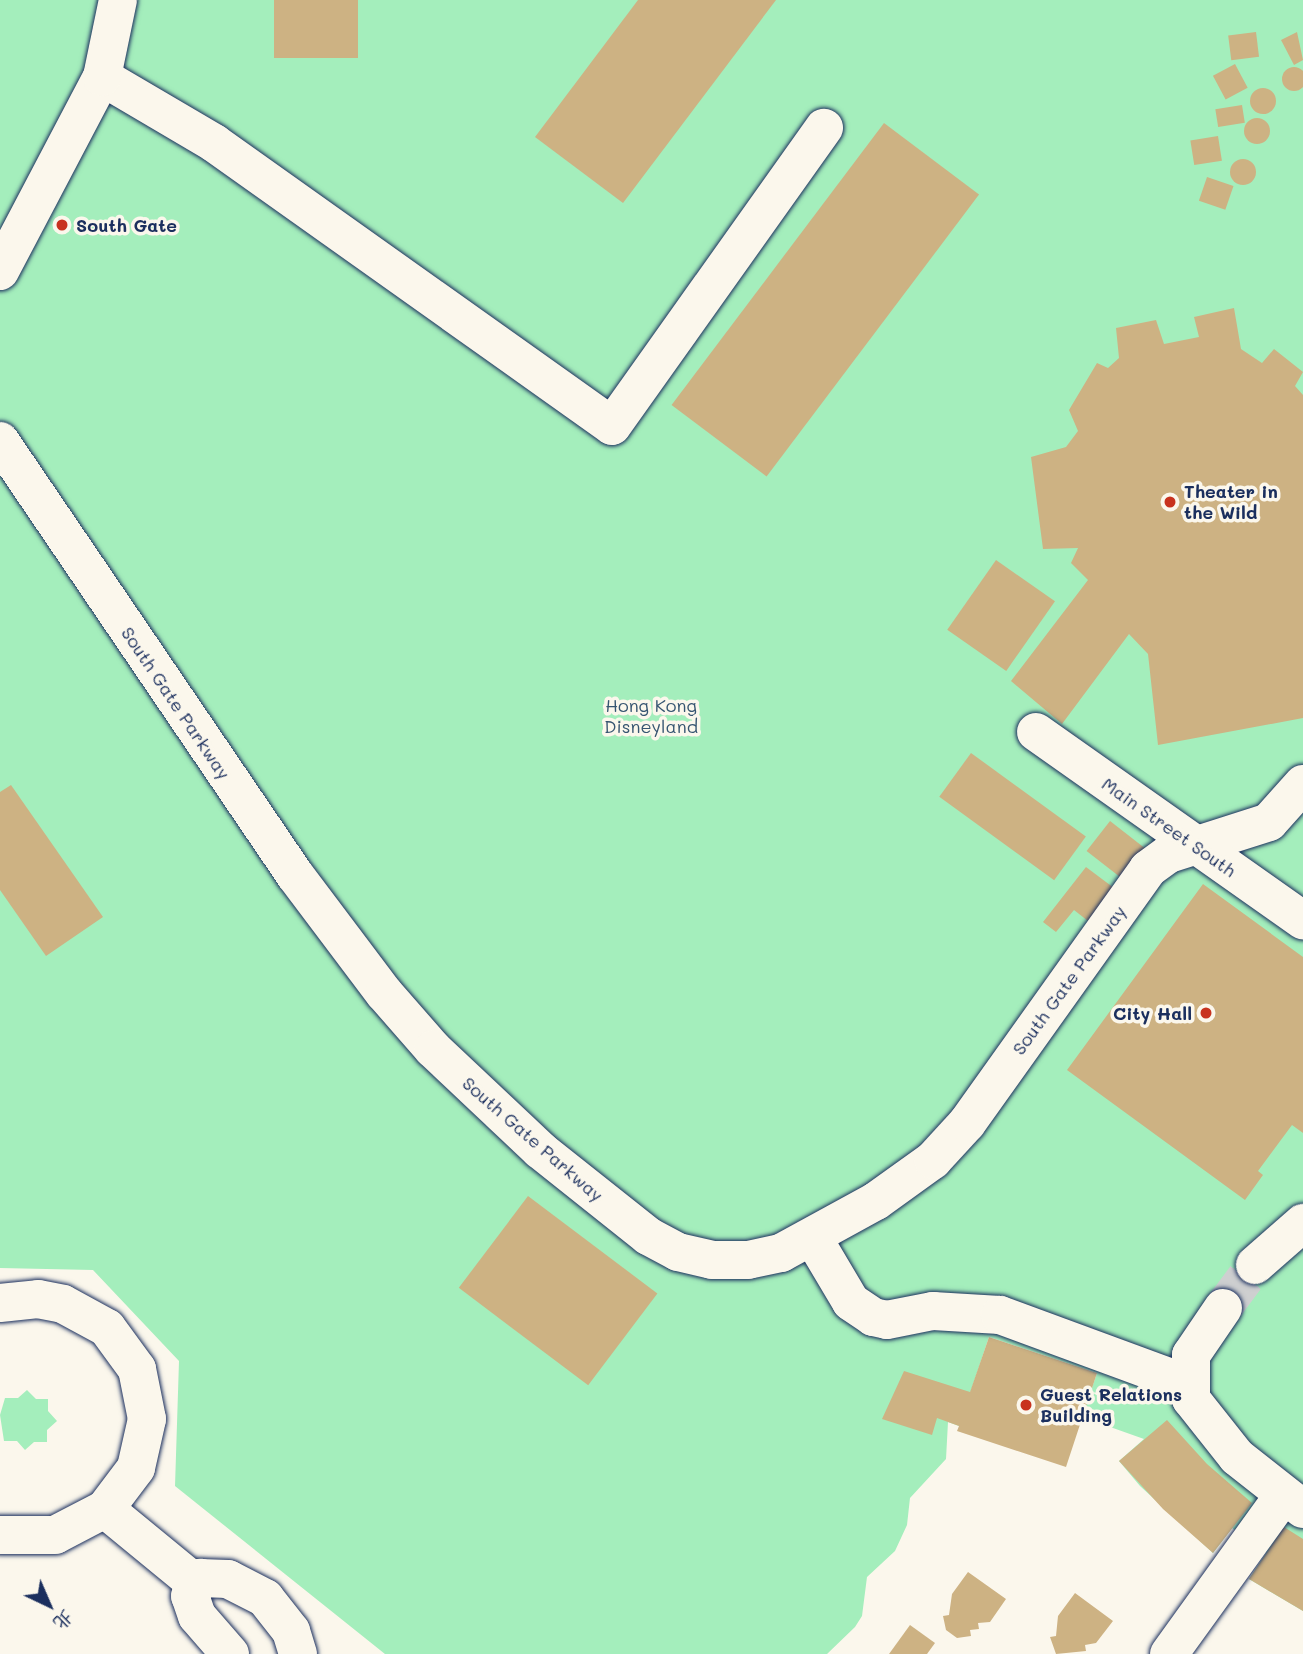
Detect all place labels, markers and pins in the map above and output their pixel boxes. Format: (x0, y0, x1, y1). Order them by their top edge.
place label: South Gate (76, 214, 177, 236)
marker: South Gate (54, 217, 70, 233)
place label: Theater in the Wild (1184, 481, 1278, 524)
marker: Theater in the Wild (1162, 494, 1178, 510)
place label: City Hall (1113, 1002, 1192, 1024)
marker: City Hall (1198, 1005, 1214, 1021)
place label: Guest Relations Building (1040, 1384, 1182, 1426)
marker: Guest Relations Building (1018, 1397, 1034, 1413)

